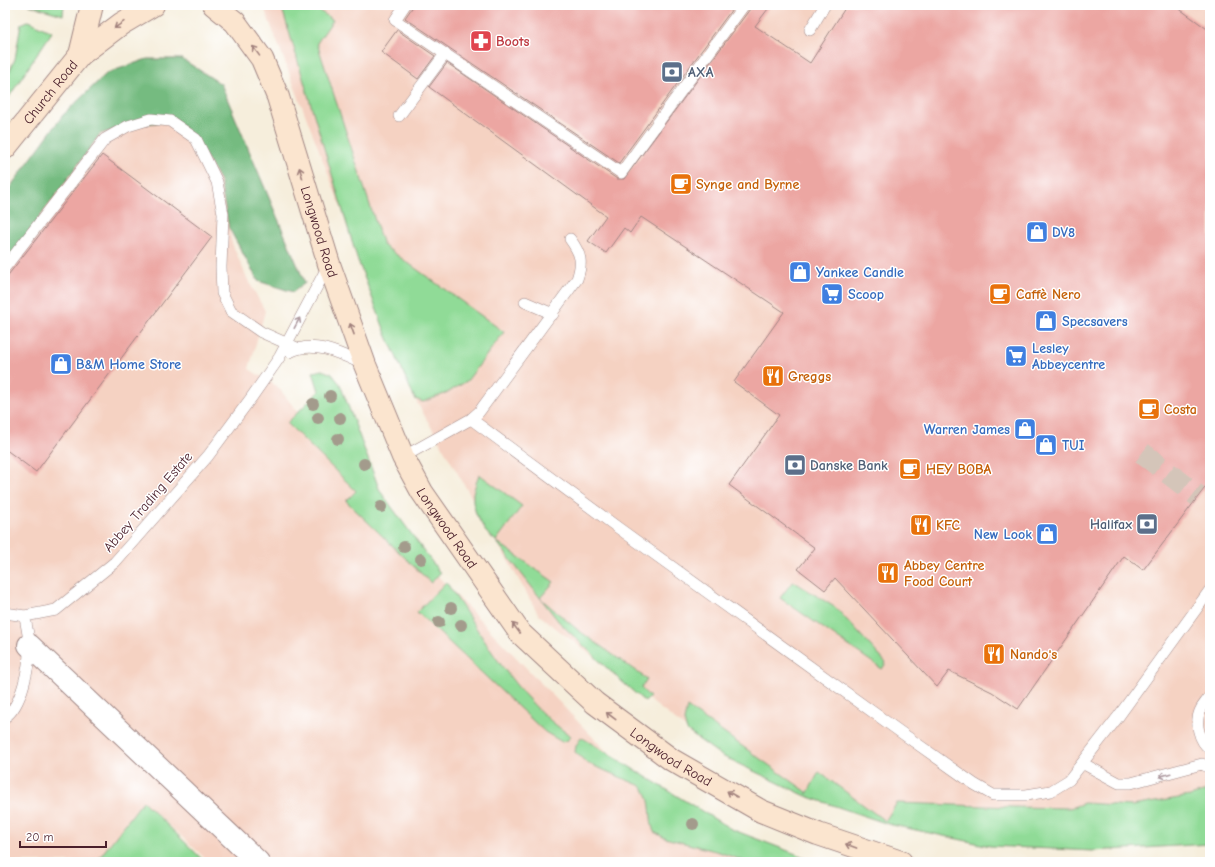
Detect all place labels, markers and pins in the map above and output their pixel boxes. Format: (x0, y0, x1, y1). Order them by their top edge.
pharmacy icon: Boots (468, 28, 494, 54)
place label: Boots (496, 33, 530, 50)
bank icon: AXA (659, 59, 685, 85)
place label: AXA (688, 64, 714, 81)
cafe icon: Synge and Byrne (668, 171, 694, 197)
place label: Synge and Byrne (696, 176, 799, 193)
shop icon: DV8 (1024, 219, 1050, 245)
place label: DV8 (1052, 224, 1075, 241)
shop icon: Yankee Candle (787, 259, 813, 285)
place label: Yankee Candle (816, 264, 904, 281)
supermarket icon: Scoop (819, 281, 845, 307)
cafe icon: Caffè Nero (987, 281, 1013, 307)
place label: Scoop (848, 286, 884, 303)
place label: Caffè Nero (1016, 286, 1081, 303)
shop icon: Specsavers (1033, 308, 1059, 334)
place label: Specsavers (1062, 313, 1128, 330)
place label: Lesley Abbeycentre (1032, 340, 1105, 373)
supermarket icon: Lesley Abbeycentre (1003, 343, 1029, 369)
shop icon: B&M Home Store (48, 351, 74, 377)
place label: B&M Home Store (76, 356, 181, 373)
restaurant icon: Greggs (760, 363, 786, 389)
place label: Greggs (788, 368, 831, 385)
cafe icon: Costa (1136, 396, 1162, 422)
place label: Costa (1164, 401, 1197, 418)
shop icon: Warren James (1012, 416, 1038, 442)
place label: Warren James (924, 421, 1010, 438)
shop icon: TUI (1033, 432, 1059, 458)
place label: TUI (1062, 437, 1085, 454)
bank icon: Danske Bank (782, 452, 808, 478)
cafe icon: HEY BOBA (897, 456, 923, 482)
place label: Danske Bank (810, 457, 888, 474)
place label: HEY BOBA (926, 461, 991, 478)
bank icon: Halifax (1134, 511, 1160, 537)
restaurant icon: KFC (908, 512, 934, 538)
place label: Halifax (1090, 516, 1132, 533)
place label: KFC (936, 517, 960, 534)
shop icon: New Look (1034, 521, 1060, 547)
place label: New Look (974, 526, 1032, 543)
place label: Abbey Centre Food Court (904, 557, 984, 590)
restaurant icon: Abbey Centre Food Court (875, 560, 901, 586)
restaurant icon: Nando's (981, 641, 1007, 667)
place label: Nando's (1010, 646, 1057, 663)

